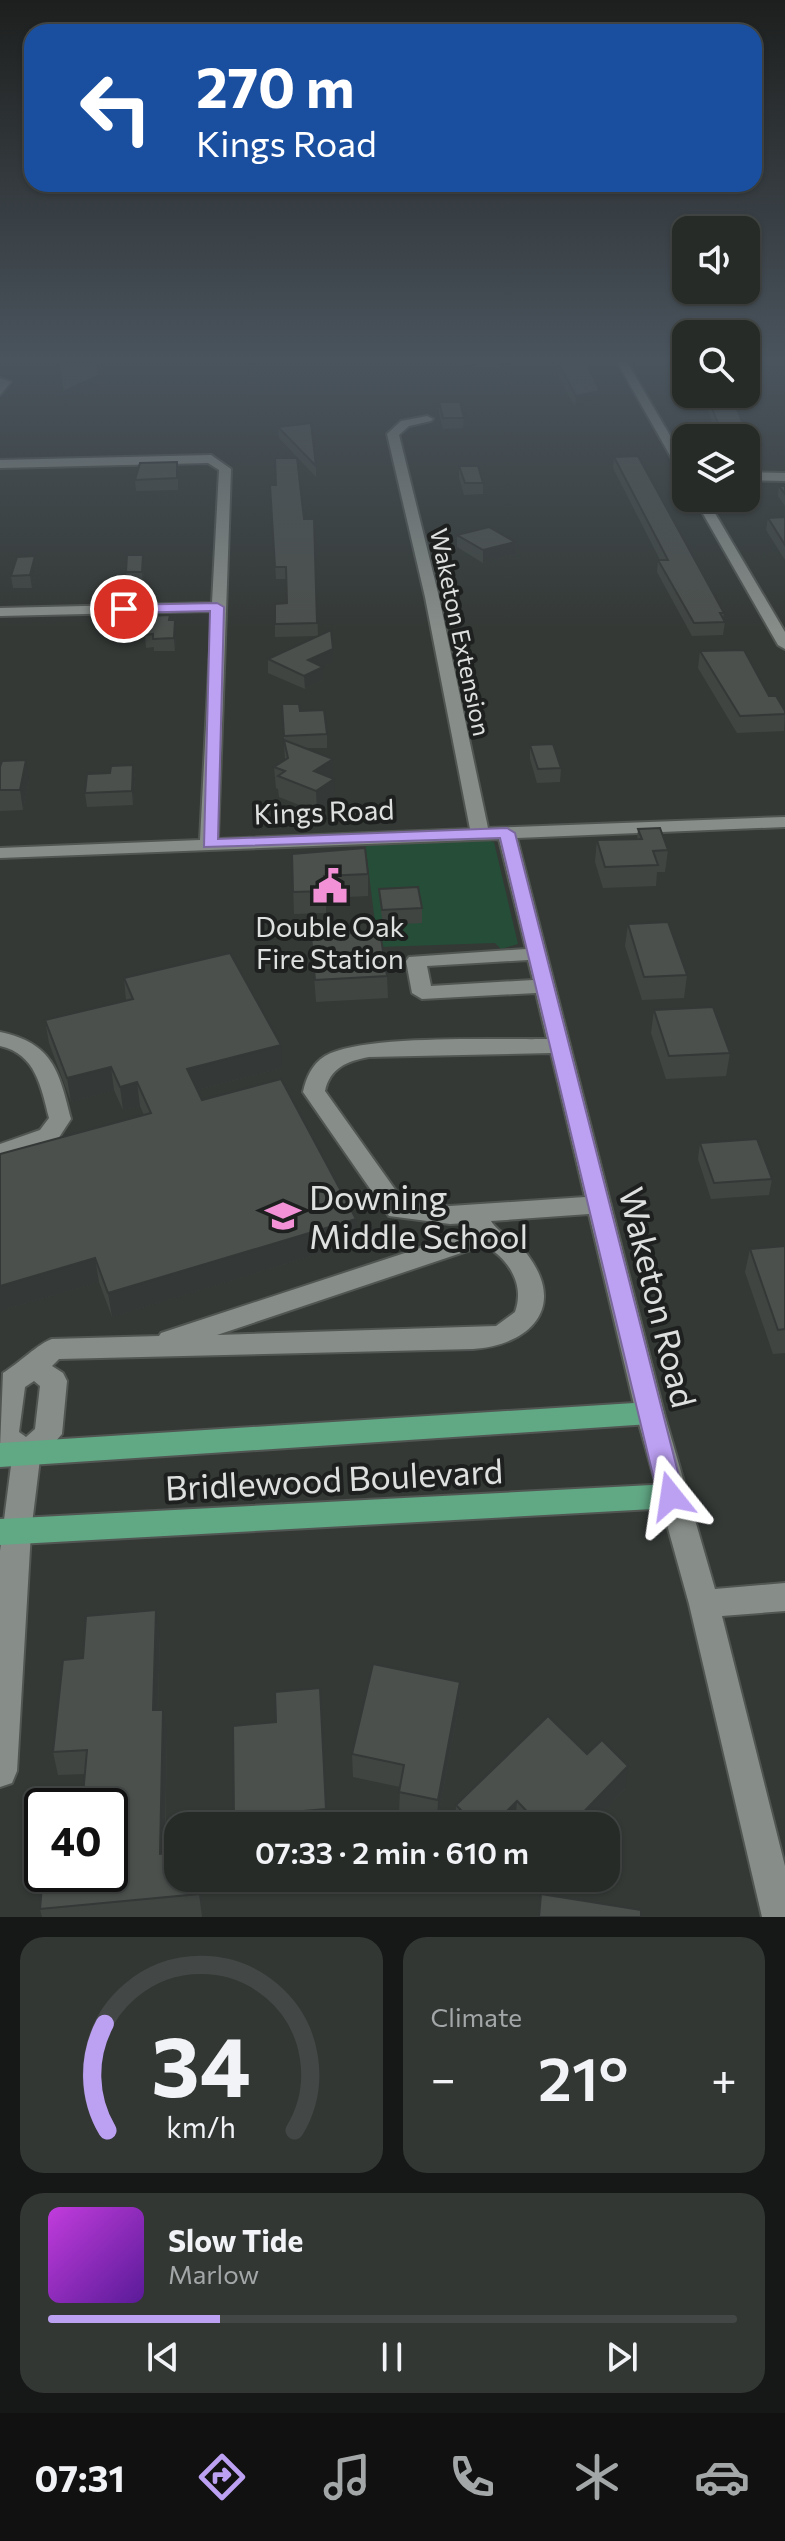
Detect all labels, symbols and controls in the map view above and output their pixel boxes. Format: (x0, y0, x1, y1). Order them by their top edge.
text: 270 m (196, 51, 355, 120)
icon: left (64, 56, 168, 160)
text: Kings Road (196, 120, 377, 164)
map controls (672, 216, 760, 512)
button: sound (672, 216, 760, 304)
button: search (672, 320, 760, 408)
button: layers (672, 424, 760, 512)
street label: Waketon Extension (425, 526, 497, 738)
pin (90, 575, 158, 643)
icon: arrive (102, 587, 146, 631)
street label: Kings Road (253, 792, 395, 830)
public building icon: Double Oak Fire Station (311, 867, 349, 905)
place label: Double Oak Fire Station (255, 909, 405, 975)
place label: Downing Middle School (309, 1175, 528, 1256)
street label: Waketon Road (611, 1183, 707, 1411)
school or university icon: Downing Middle School (264, 1197, 302, 1235)
street label: Bridlewood Boulevard (164, 1448, 504, 1508)
position arrow (629, 1454, 713, 1538)
speed limit sign: 40 (24, 1788, 128, 1892)
text: 07:33 · 2 min · 610 m (255, 1833, 529, 1870)
text: Climate (431, 2001, 522, 2032)
text: 34 (152, 2012, 251, 2114)
text: 21° (538, 2040, 629, 2113)
text: − (431, 2050, 456, 2104)
text: + (711, 2050, 737, 2104)
text: km/h (166, 2109, 236, 2144)
text: Slow Tide (168, 2221, 303, 2258)
text: Marlow (168, 2258, 259, 2289)
icon: previous (141, 2335, 185, 2379)
icon: pause (370, 2335, 414, 2379)
icon: next (600, 2335, 644, 2379)
icon: directions (194, 2449, 250, 2505)
icon: music (319, 2449, 375, 2505)
icon: phone (444, 2449, 500, 2505)
icon: climate (569, 2449, 625, 2505)
icon: car (694, 2449, 750, 2505)
text: 07:31 (35, 2455, 125, 2499)

